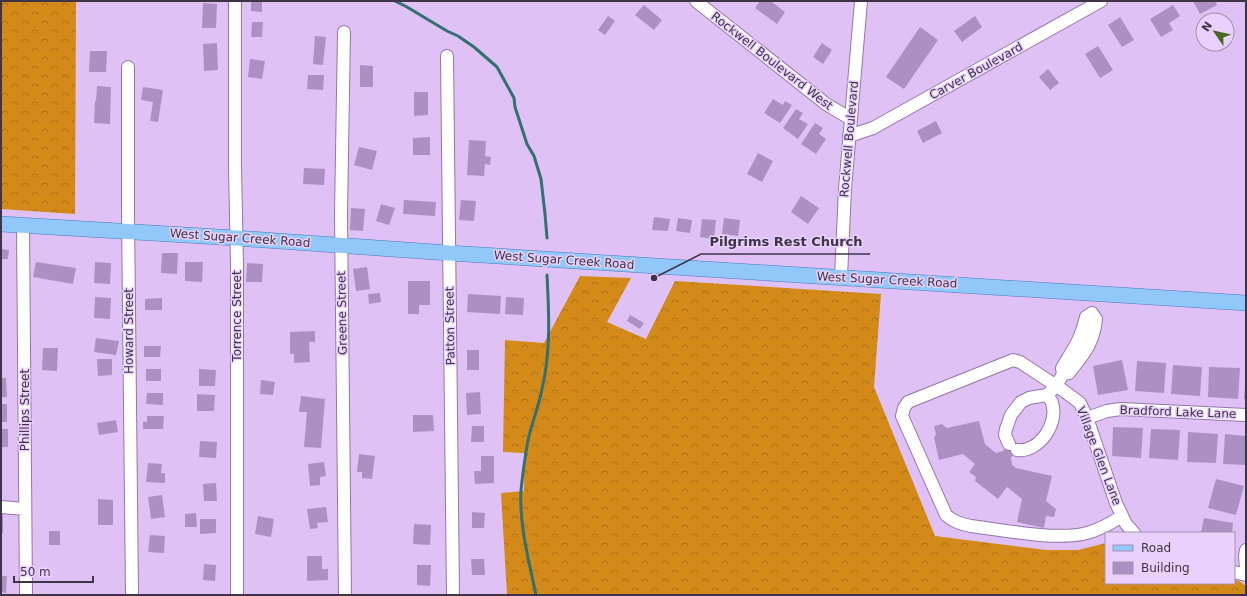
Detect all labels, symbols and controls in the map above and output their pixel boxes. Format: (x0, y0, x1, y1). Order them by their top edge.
street label: Rockwell Boulevard West (708, 9, 836, 113)
north arrow (1195, 12, 1235, 52)
text: N (1199, 19, 1215, 34)
street label: Carver Boulevard (927, 40, 1025, 102)
street label: Rockwell Boulevard (837, 80, 861, 198)
street label: West Sugar Creek Road (169, 226, 311, 250)
callout: Pilgrims Rest Church (701, 229, 870, 254)
text: Pilgrims Rest Church (709, 234, 863, 249)
street label: West Sugar Creek Road (493, 248, 635, 272)
street label: West Sugar Creek Road (816, 269, 958, 291)
street label: Torrence Street (230, 270, 244, 363)
street label: Greene Street (334, 271, 350, 355)
street label: Patton Street (442, 286, 458, 365)
street label: Howard Street (122, 288, 136, 374)
street label: Phillips Street (18, 369, 32, 451)
street label: Bradford Lake Lane (1119, 403, 1237, 421)
street label: Village Glen Lane (1074, 405, 1124, 507)
legend (1105, 532, 1235, 584)
text: Road (1141, 541, 1171, 555)
scale bar (14, 558, 93, 584)
text: Building (1141, 561, 1190, 575)
text: 50 m (20, 565, 51, 579)

